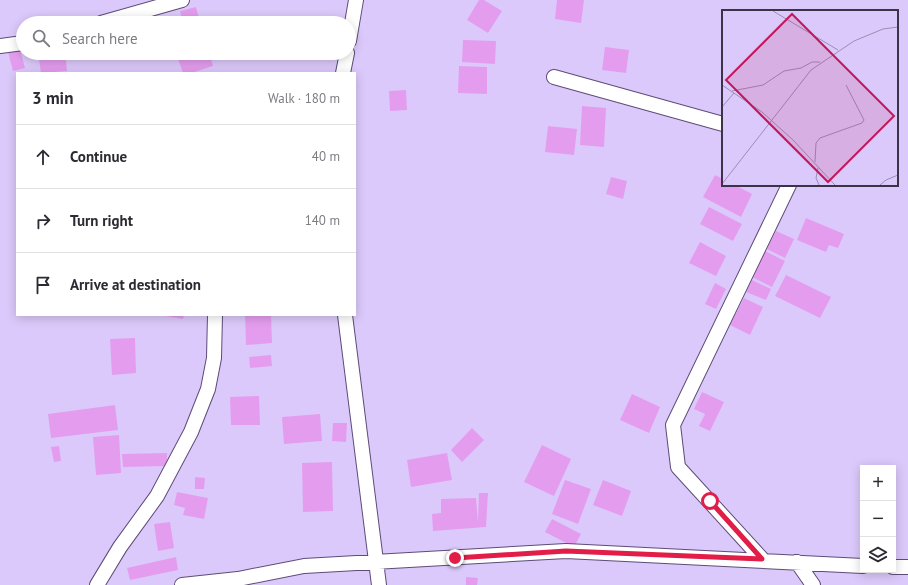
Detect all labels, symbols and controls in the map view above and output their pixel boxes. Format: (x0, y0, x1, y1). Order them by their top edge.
inset map (722, 10, 898, 186)
search box (16, 16, 356, 60)
icon: search (30, 27, 52, 49)
text: Search here (62, 29, 138, 48)
text: 3 min (32, 87, 73, 109)
text: Walk · 180 m (268, 90, 340, 107)
icon: ahead (32, 146, 54, 168)
text: Continue (70, 147, 127, 166)
text: 40 m (312, 148, 340, 165)
icon: right (32, 210, 54, 232)
text: Turn right (70, 211, 133, 230)
text: 140 m (305, 212, 340, 229)
icon: arrive (32, 274, 54, 296)
text: Arrive at destination (70, 275, 201, 294)
map controls (860, 465, 896, 573)
button: + (860, 465, 896, 501)
route start (701, 492, 719, 510)
button: − (860, 501, 896, 537)
button: layers (860, 537, 896, 573)
route end (446, 549, 464, 567)

